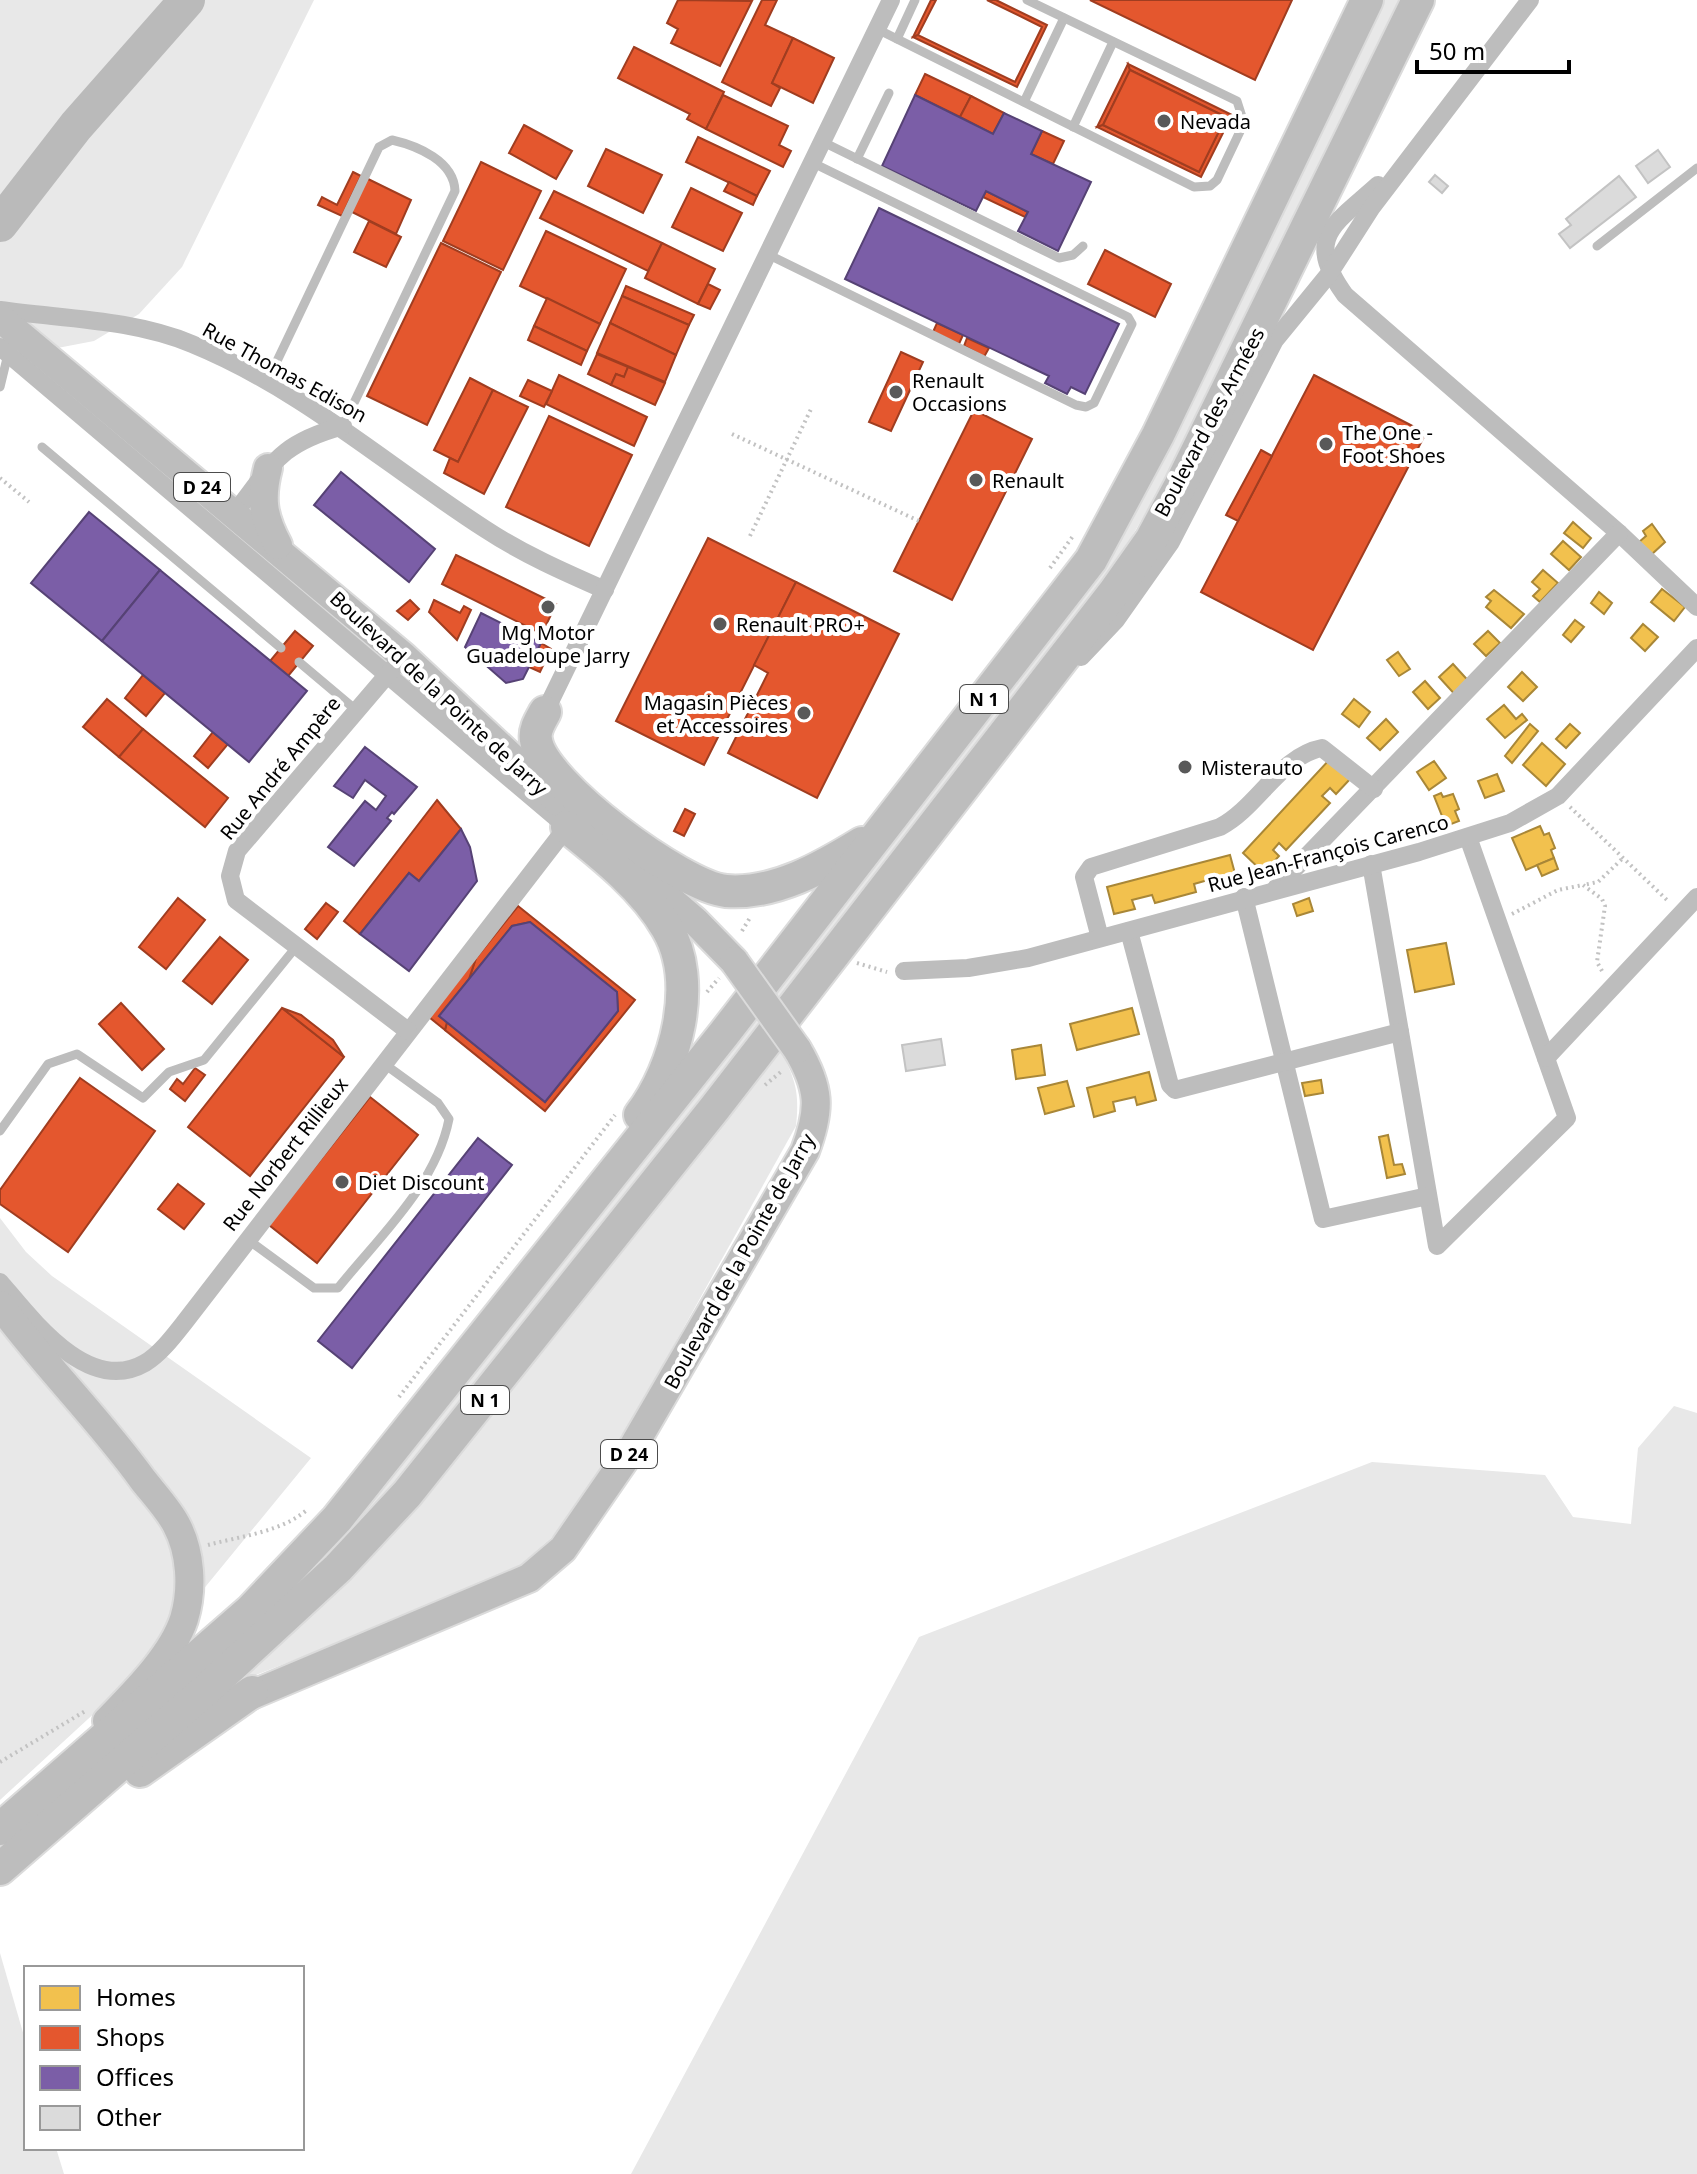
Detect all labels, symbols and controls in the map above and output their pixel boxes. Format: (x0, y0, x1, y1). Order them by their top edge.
scale bar (1417, 24, 1569, 74)
text: 50 m (1429, 34, 1485, 67)
place label: Nevada (1180, 108, 1251, 135)
marker: Nevada (1155, 112, 1173, 130)
street label: Rue Thomas Edison (198, 316, 372, 428)
street label: Boulevard des Armées (1148, 323, 1270, 521)
place label: Renault Occasions (912, 367, 1007, 417)
marker: Renault Occasions (887, 383, 905, 401)
place label: The One - Foot Shoes (1342, 419, 1445, 469)
marker: The One - Foot Shoes (1317, 435, 1335, 453)
place label: Renault (992, 467, 1064, 494)
marker: Renault (967, 471, 985, 489)
road number: D 24 (174, 473, 230, 501)
street label: Boulevard de la Pointe de Jarry (324, 585, 554, 802)
marker: Mg Motor Guadeloupe Jarry (539, 598, 557, 616)
place label: Renault PRO+ (736, 611, 865, 638)
marker: Renault PRO+ (711, 615, 729, 633)
place label: Mg Motor Guadeloupe Jarry (466, 619, 631, 669)
road number: N 1 (960, 685, 1008, 713)
place label: Magasin Pièces et Accessoires (644, 689, 788, 739)
street label: Rue André Ampère (214, 691, 346, 845)
marker: Magasin Pièces et Accessoires (795, 704, 813, 722)
place label: Misterauto (1201, 754, 1303, 781)
marker: Misterauto (1176, 758, 1194, 776)
street label: Rue Jean-François Carenco (1204, 808, 1452, 898)
street label: Rue Norbert Rillieux (216, 1071, 354, 1237)
street label: Boulevard de la Pointe de Jarry (657, 1128, 821, 1394)
place label: Diet Discount (358, 1169, 484, 1196)
marker: Diet Discount (333, 1173, 351, 1191)
road number: N 1 (461, 1386, 509, 1414)
road number: D 24 (601, 1440, 657, 1468)
legend (24, 1966, 304, 2150)
text: Homes (96, 1980, 176, 2013)
text: Shops (96, 2020, 165, 2053)
text: Offices (96, 2060, 174, 2093)
text: Other (96, 2100, 162, 2133)

